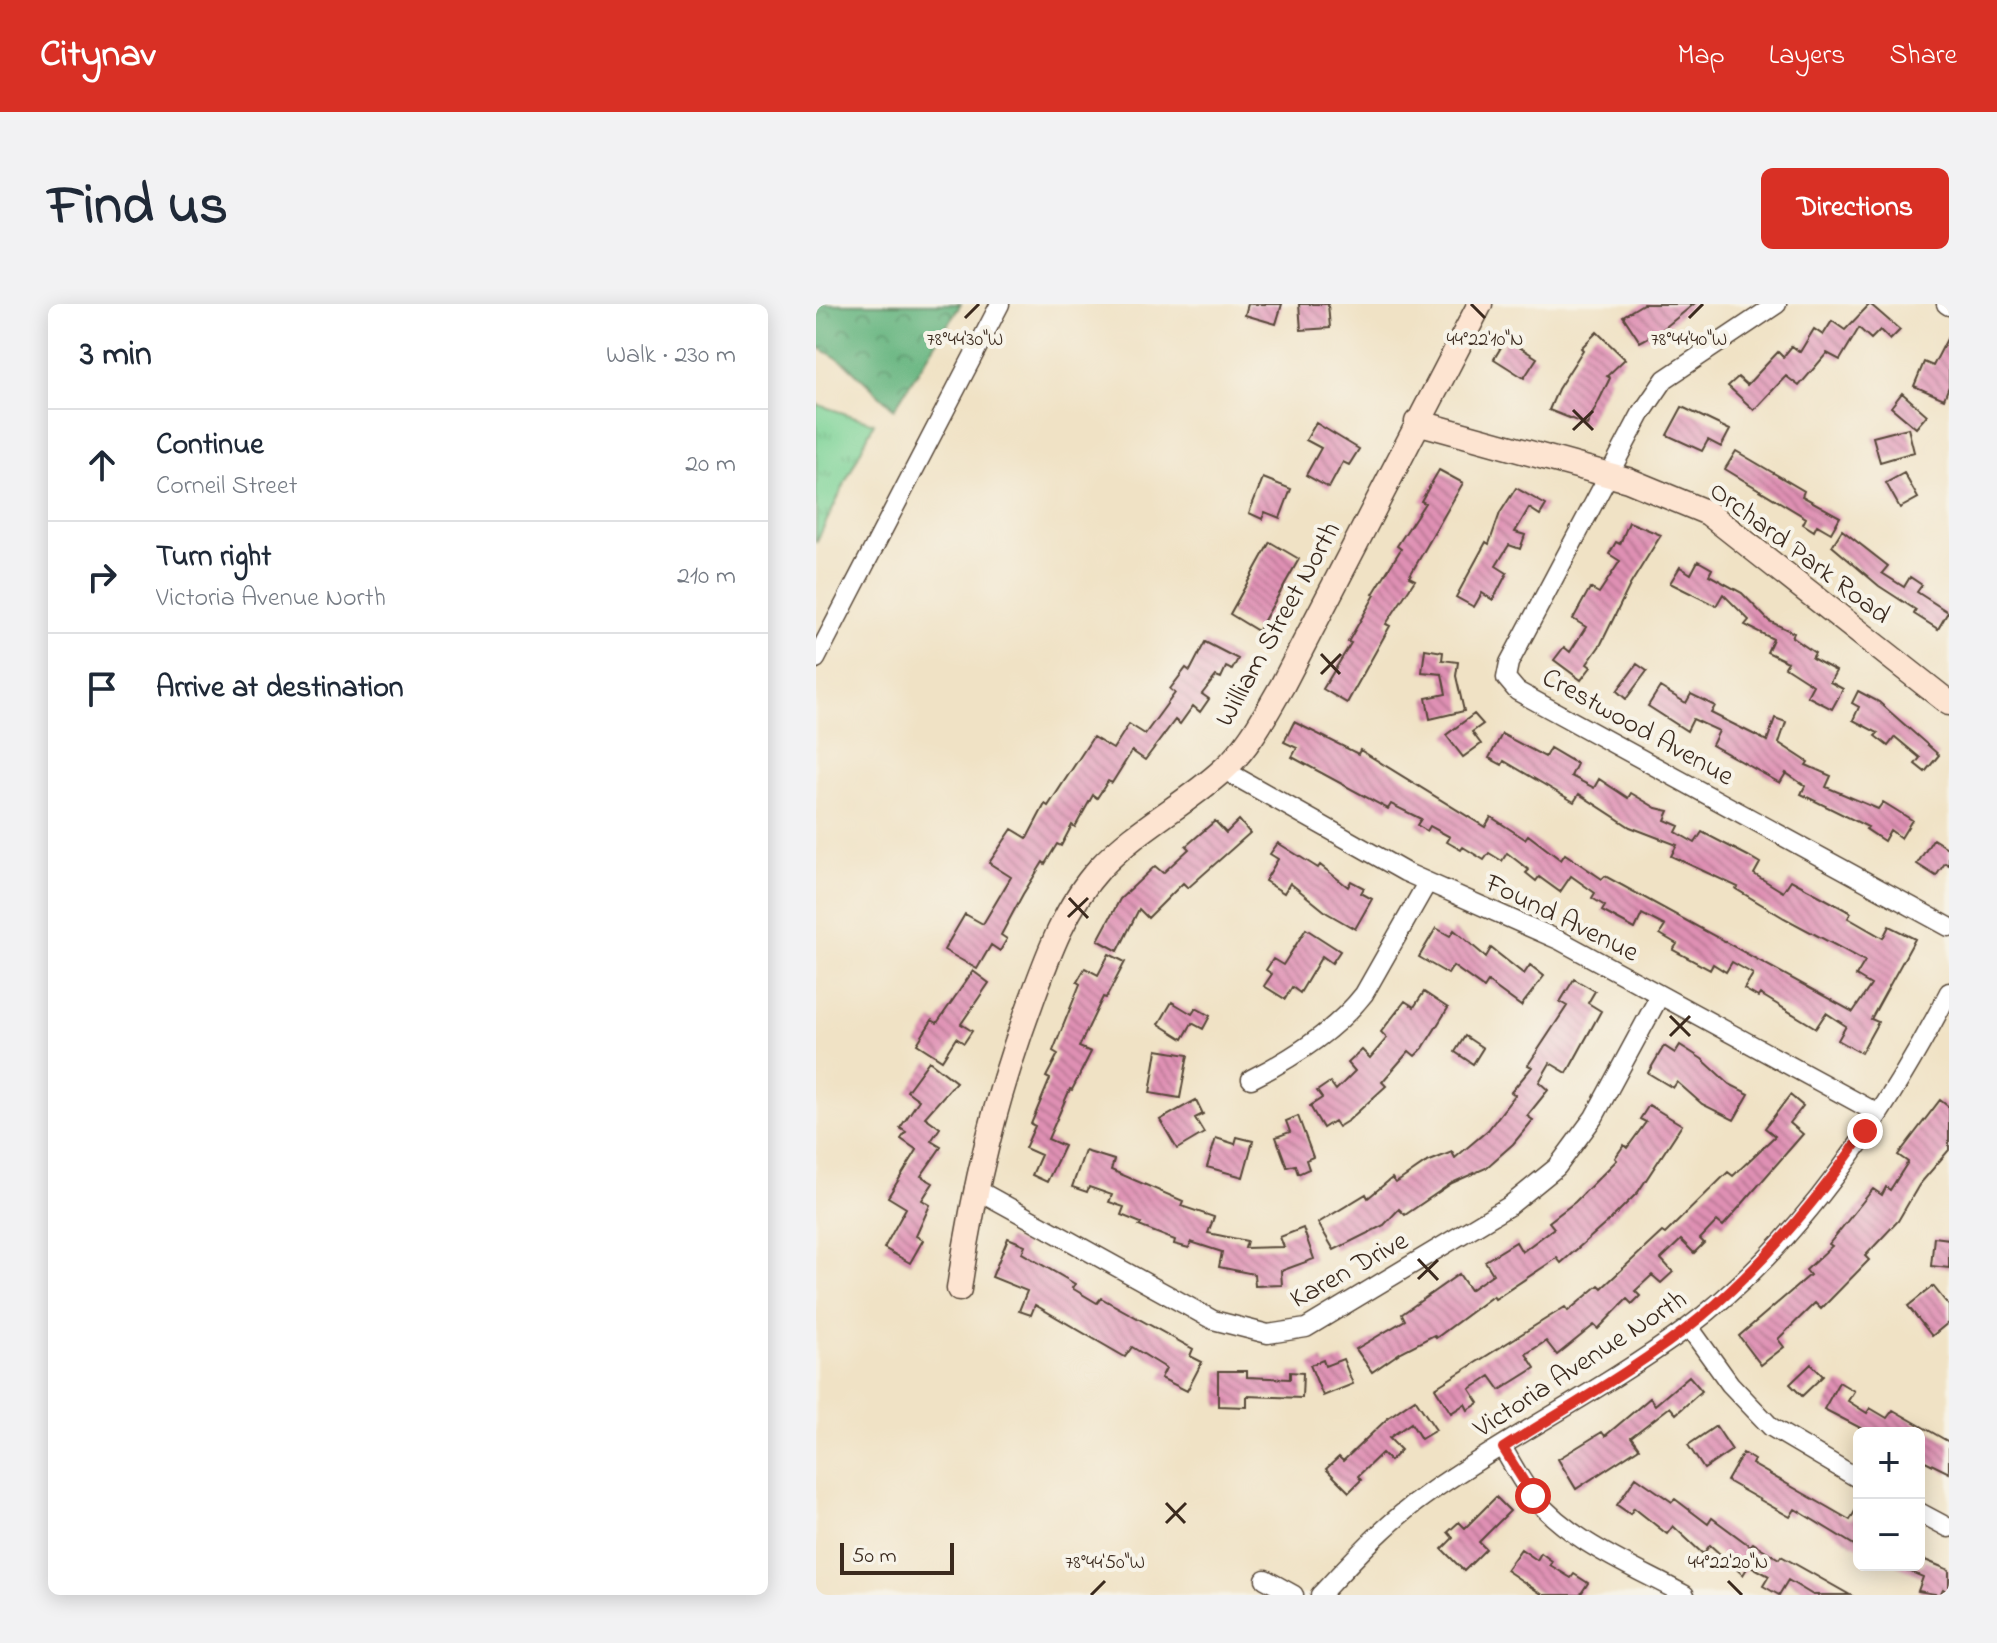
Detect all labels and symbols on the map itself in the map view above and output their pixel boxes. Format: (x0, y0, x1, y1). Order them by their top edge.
text: 78°44'30"W (927, 326, 1003, 355)
text: 44°22'10"N (1447, 326, 1524, 355)
text: 78°44'40"W (1651, 326, 1727, 355)
street label: Orchard Park Road (1700, 472, 1898, 636)
street label: William Street North (1206, 515, 1352, 735)
street label: Crestwood Avenue (1534, 658, 1741, 798)
street label: Found Avenue (1477, 864, 1646, 974)
route end (1847, 1113, 1883, 1149)
street label: Karen Drive (1283, 1222, 1417, 1320)
street label: Victoria Avenue North (1465, 1280, 1696, 1450)
route start (1515, 1478, 1551, 1514)
scale bar (840, 1539, 954, 1575)
text: 78°44'50"W (1065, 1549, 1145, 1578)
text: 44°22'20"N (1688, 1549, 1768, 1578)

